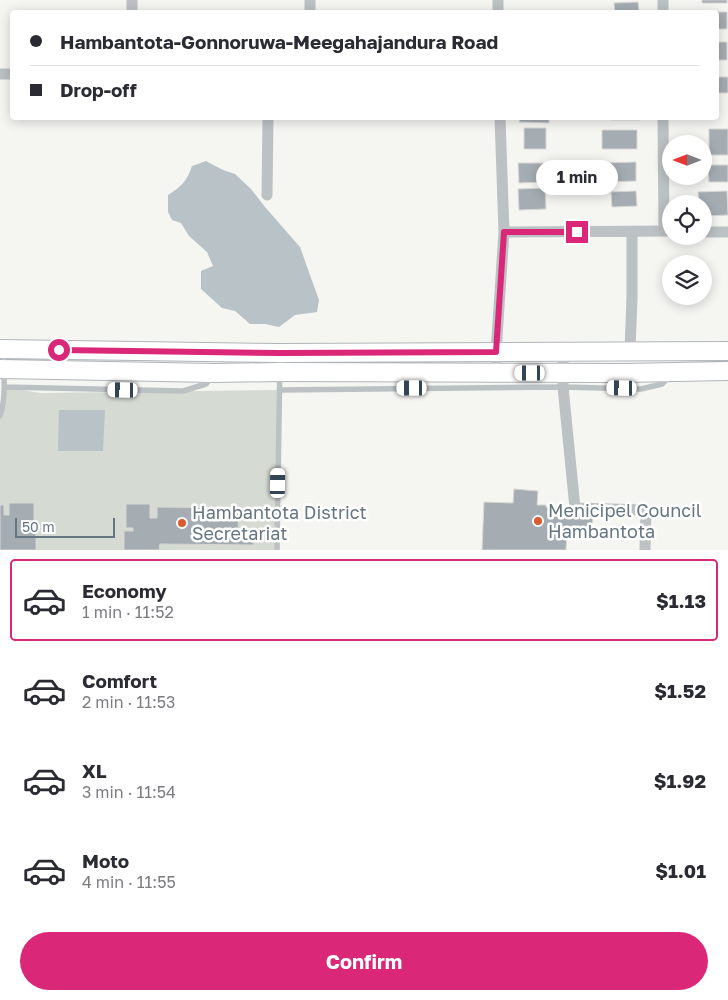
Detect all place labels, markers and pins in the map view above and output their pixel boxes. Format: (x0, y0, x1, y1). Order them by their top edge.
place label: Menicipel Council Hambantota (548, 499, 702, 542)
place label: Hambantota District Secretariat (192, 501, 367, 544)
marker: Menicipel Council Hambantota (532, 515, 544, 527)
marker: Hambantota District Secretariat (176, 517, 188, 529)

